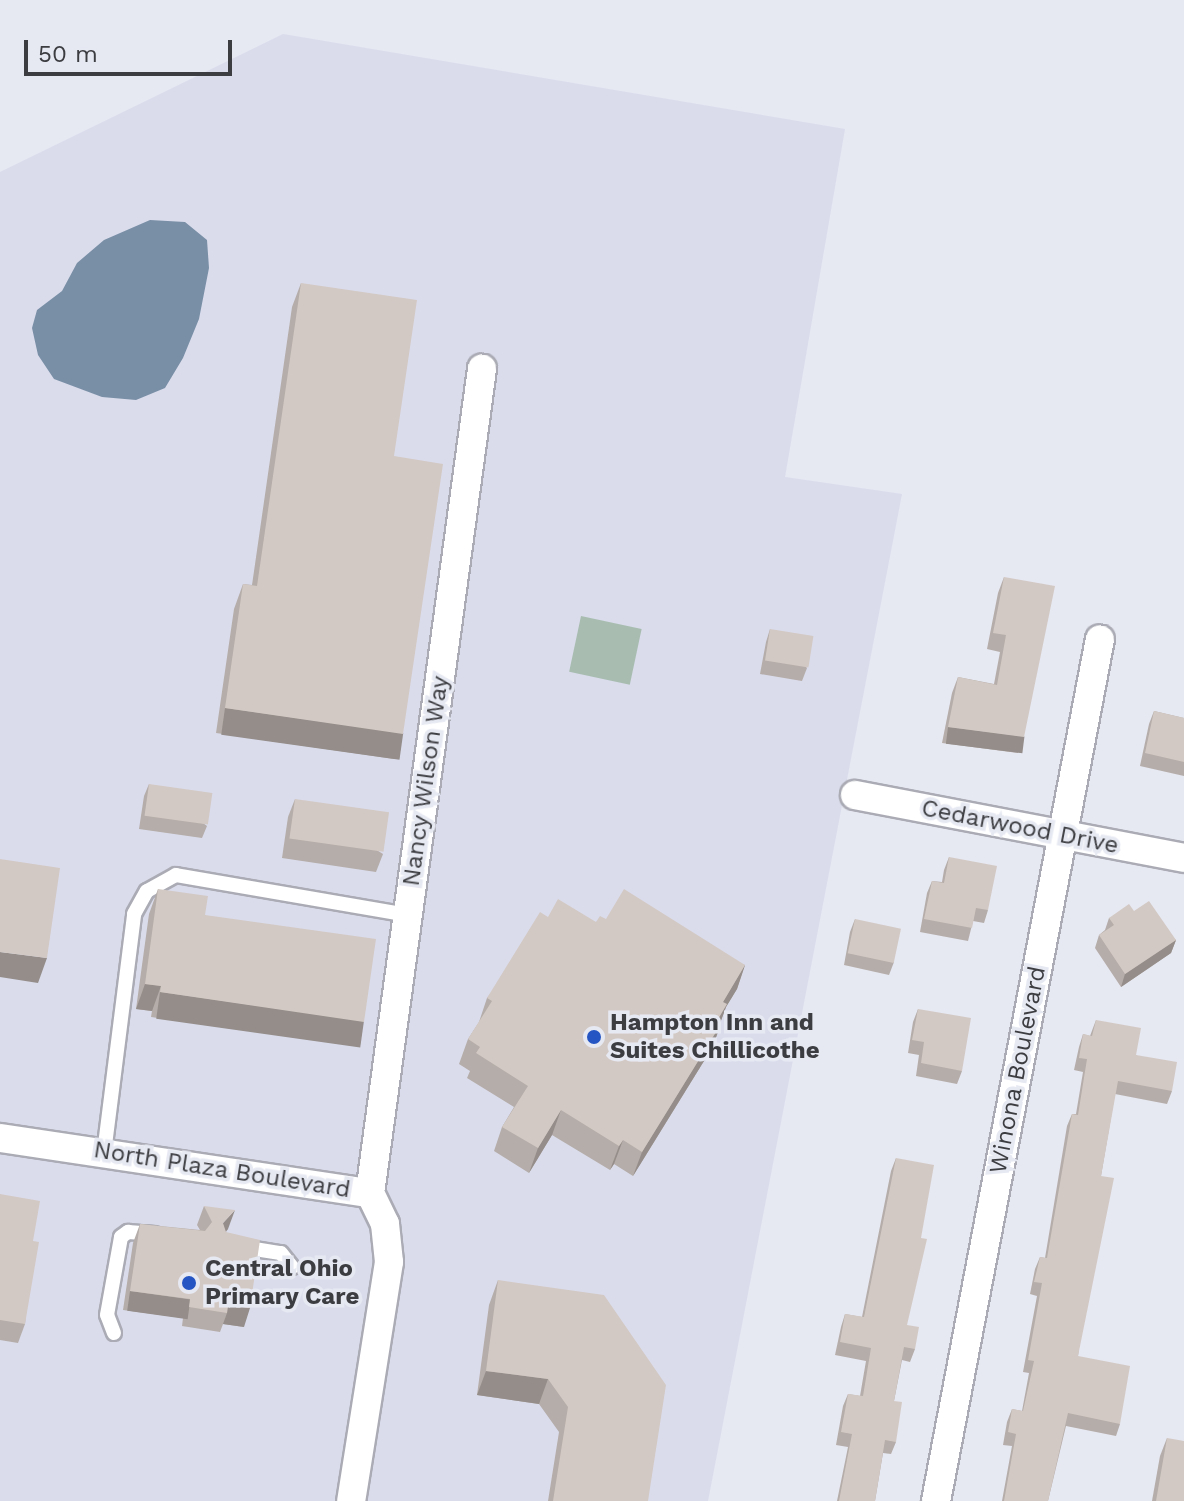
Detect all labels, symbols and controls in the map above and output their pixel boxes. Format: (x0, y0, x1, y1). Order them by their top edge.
scale bar (28, 24, 236, 74)
text: 50 m (38, 40, 98, 68)
street label: Nancy Wilson Way (397, 673, 455, 889)
street label: Cedarwood Drive (919, 794, 1121, 860)
street label: Winona Boulevard (984, 964, 1052, 1176)
place label: Hampton Inn and Suites Chillicothe (610, 1009, 820, 1065)
marker: Hampton Inn and Suites Chillicothe (585, 1028, 603, 1046)
street label: North Plaza Boulevard (91, 1135, 353, 1205)
place label: Central Ohio Primary Care (205, 1255, 360, 1311)
marker: Central Ohio Primary Care (180, 1274, 198, 1292)

